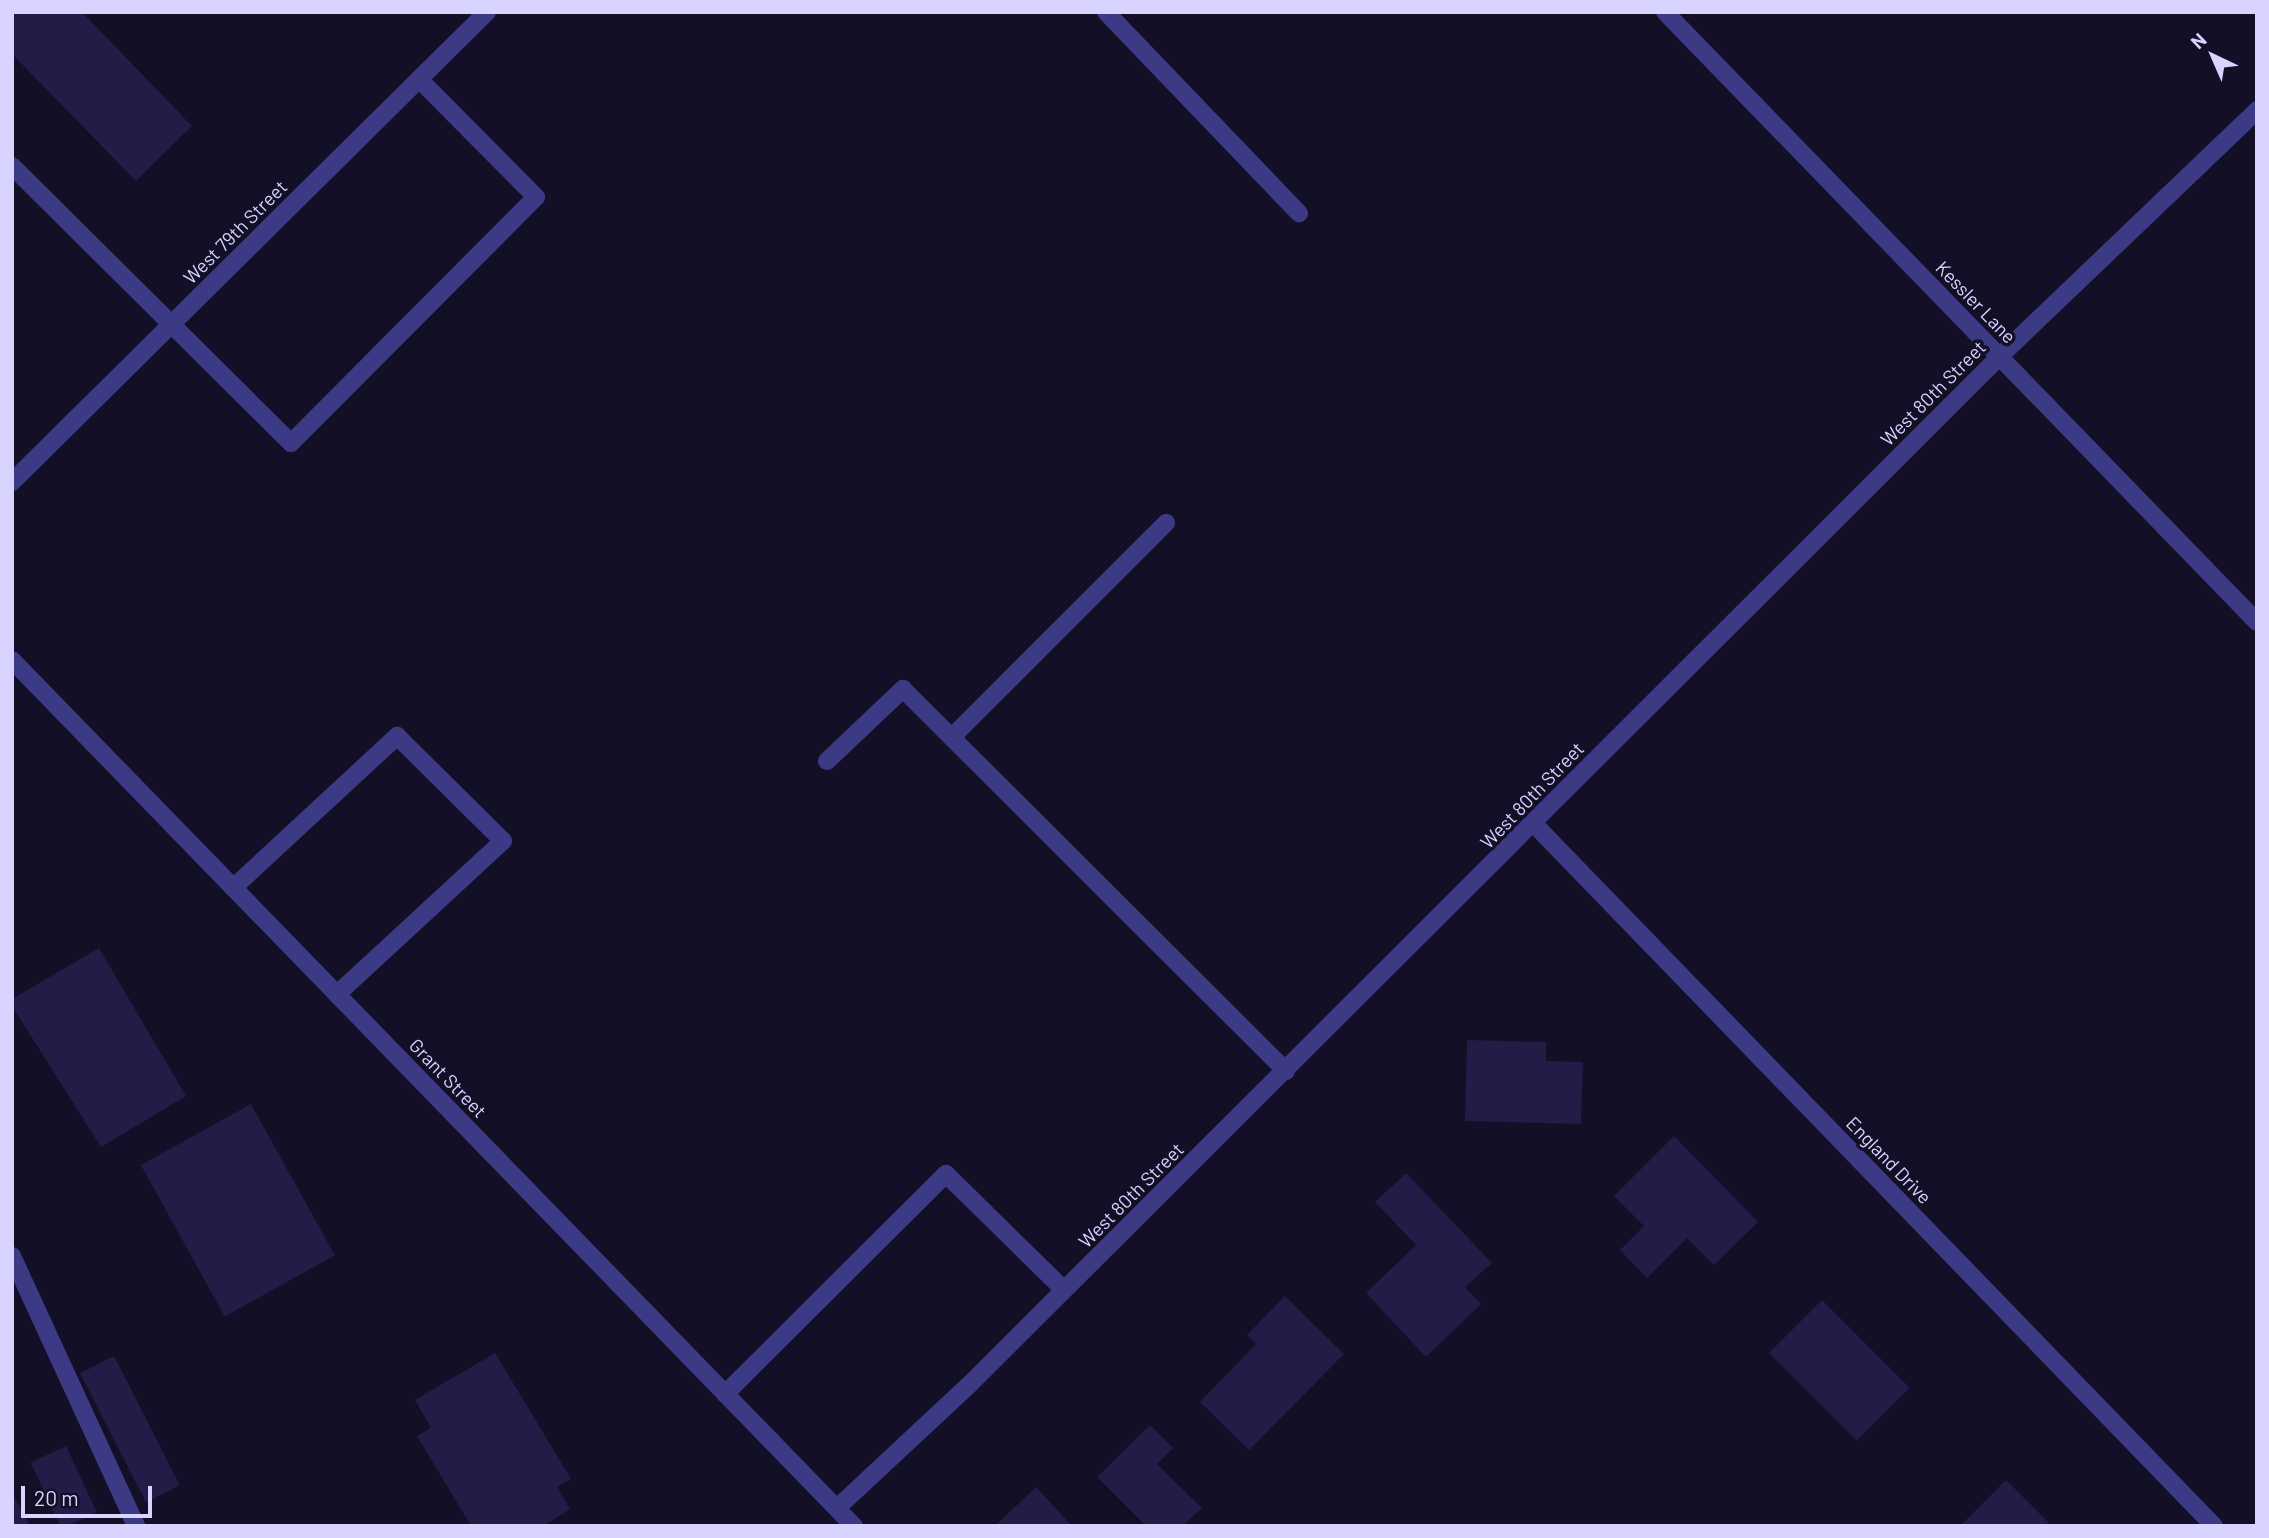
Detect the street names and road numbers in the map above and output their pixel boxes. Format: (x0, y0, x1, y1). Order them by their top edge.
street label: West 79th Street (178, 175, 292, 289)
street label: Kessler Lane (1931, 256, 2021, 348)
street label: West 80th Street (1876, 336, 1990, 450)
street label: West 80th Street (1476, 737, 1588, 853)
street label: Grant Street (405, 1034, 491, 1122)
street label: England Drive (1842, 1112, 1936, 1208)
street label: West 80th Street (1074, 1138, 1188, 1252)

